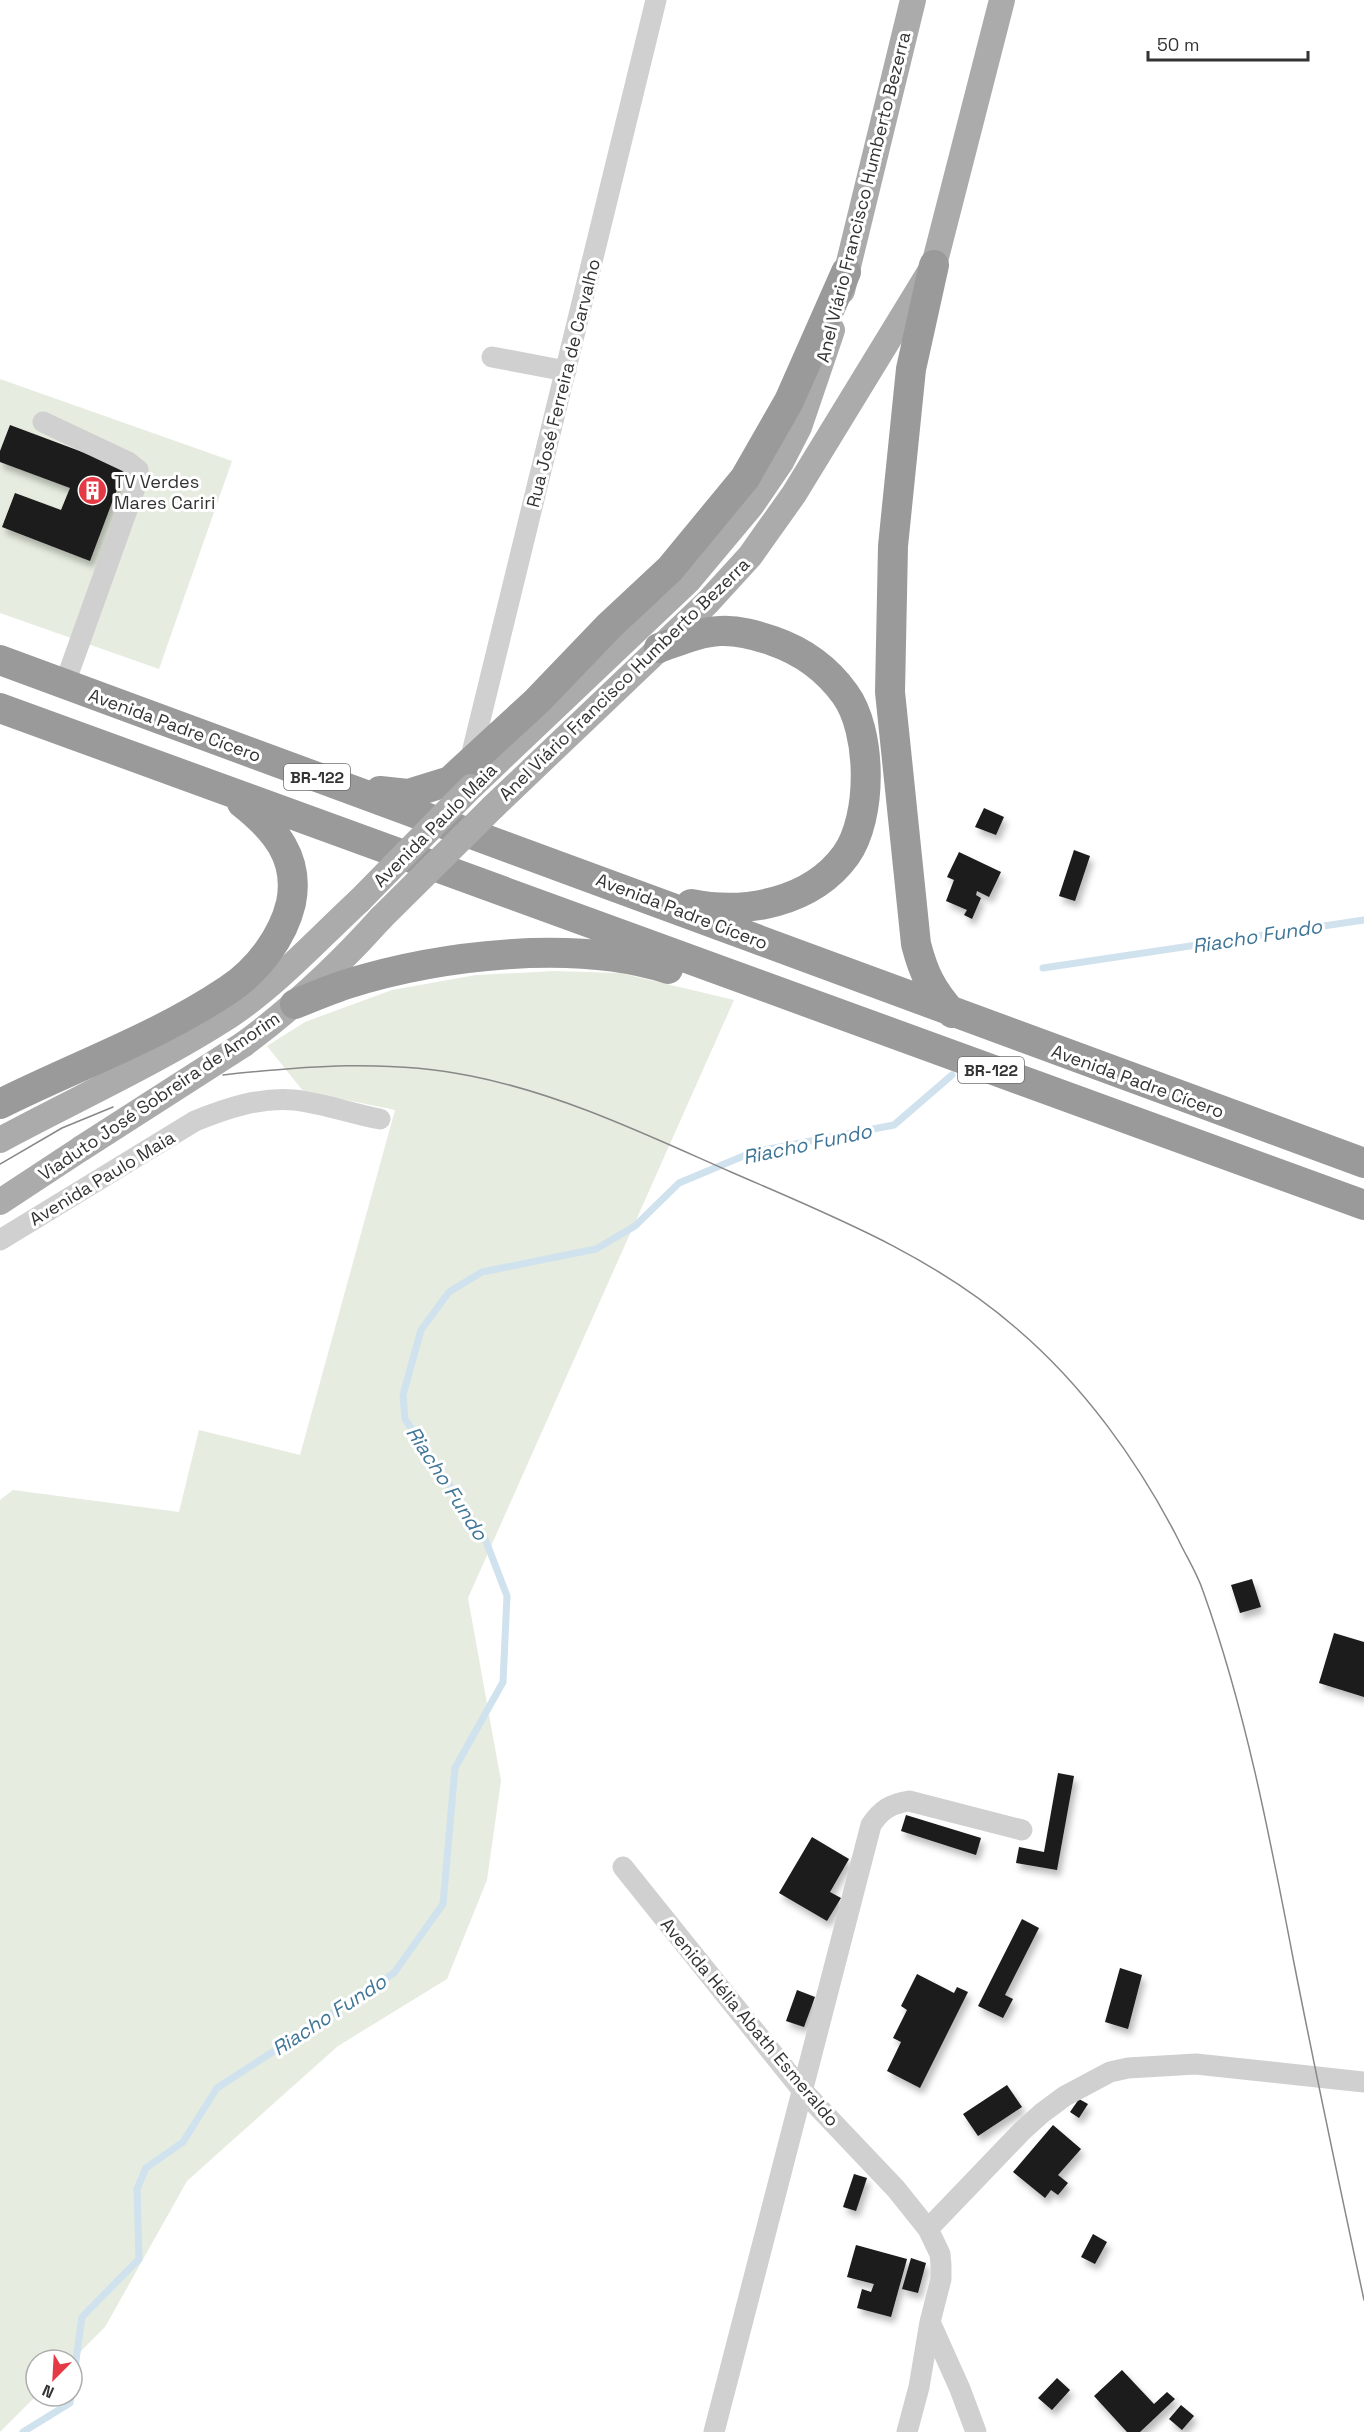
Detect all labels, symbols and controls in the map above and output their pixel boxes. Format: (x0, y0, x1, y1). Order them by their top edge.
scale bar (1148, 24, 1308, 62)
street label: Anel Viário Francisco Humberto Bezerra (811, 29, 915, 365)
text: 50 m (1157, 33, 1199, 56)
street label: Rua José Ferreira de Carvalho (521, 256, 605, 510)
place label: TV Verdes Mares Cariri (114, 470, 215, 514)
building icon: TV Verdes Mares Cariri (77, 475, 109, 507)
street label: Anel Viário Francisco Humberto Bezerra (494, 553, 754, 805)
street label: Avenida Padre Cícero (86, 683, 264, 767)
street label: Avenida Paulo Maia (368, 758, 502, 892)
road number: BR-122 (284, 764, 350, 790)
street label: Avenida Padre Cícero (593, 868, 771, 954)
water label: Riacho Fundo (1190, 913, 1324, 959)
street label: Viaduto José Sobreira de Amorim (34, 1006, 284, 1186)
street label: Avenida Padre Cícero (1049, 1039, 1227, 1123)
road number: BR-122 (958, 1057, 1024, 1083)
water label: Riacho Fundo (740, 1118, 874, 1170)
street label: Avenida Paulo Maia (25, 1125, 179, 1231)
water label: Riacho Fundo (400, 1421, 494, 1546)
street label: Avenida Hélia Abath Esmeraldo (656, 1913, 844, 2131)
water label: Riacho Fundo (267, 1968, 392, 2062)
north arrow (24, 2348, 84, 2408)
text: N (39, 2379, 57, 2403)

